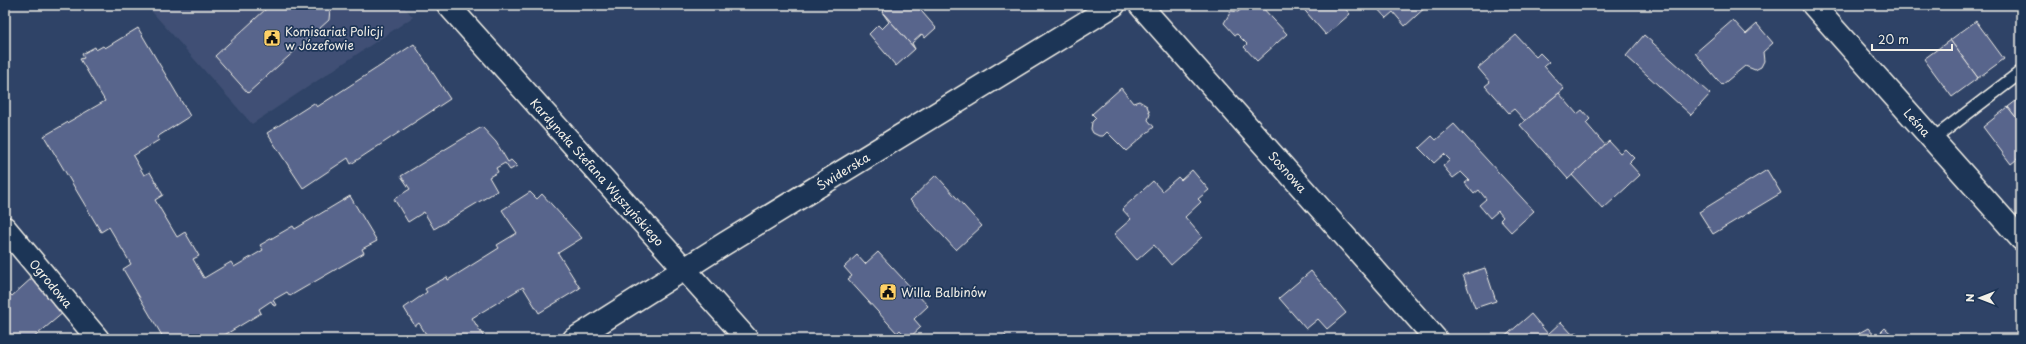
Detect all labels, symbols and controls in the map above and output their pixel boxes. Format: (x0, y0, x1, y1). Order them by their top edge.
place label: Komisariat Policji w Józefowie (285, 22, 383, 54)
scale bar (1872, 26, 1952, 52)
public building icon: Komisariat Policji w Józefowie (262, 28, 282, 48)
text: 20 m (1878, 30, 1909, 48)
street label: Kardynała Stefana Wyszyńskiego (526, 94, 669, 250)
street label: Leśna (1900, 104, 1935, 141)
street label: Sosnowa (1265, 147, 1312, 197)
street label: Świderska (813, 148, 873, 194)
street label: Ogrodowa (25, 255, 77, 312)
north arrow (1960, 278, 2000, 318)
public building icon: Willa Balbinów (878, 282, 898, 302)
place label: Willa Balbinów (901, 283, 987, 301)
text: N (1961, 293, 1978, 302)

